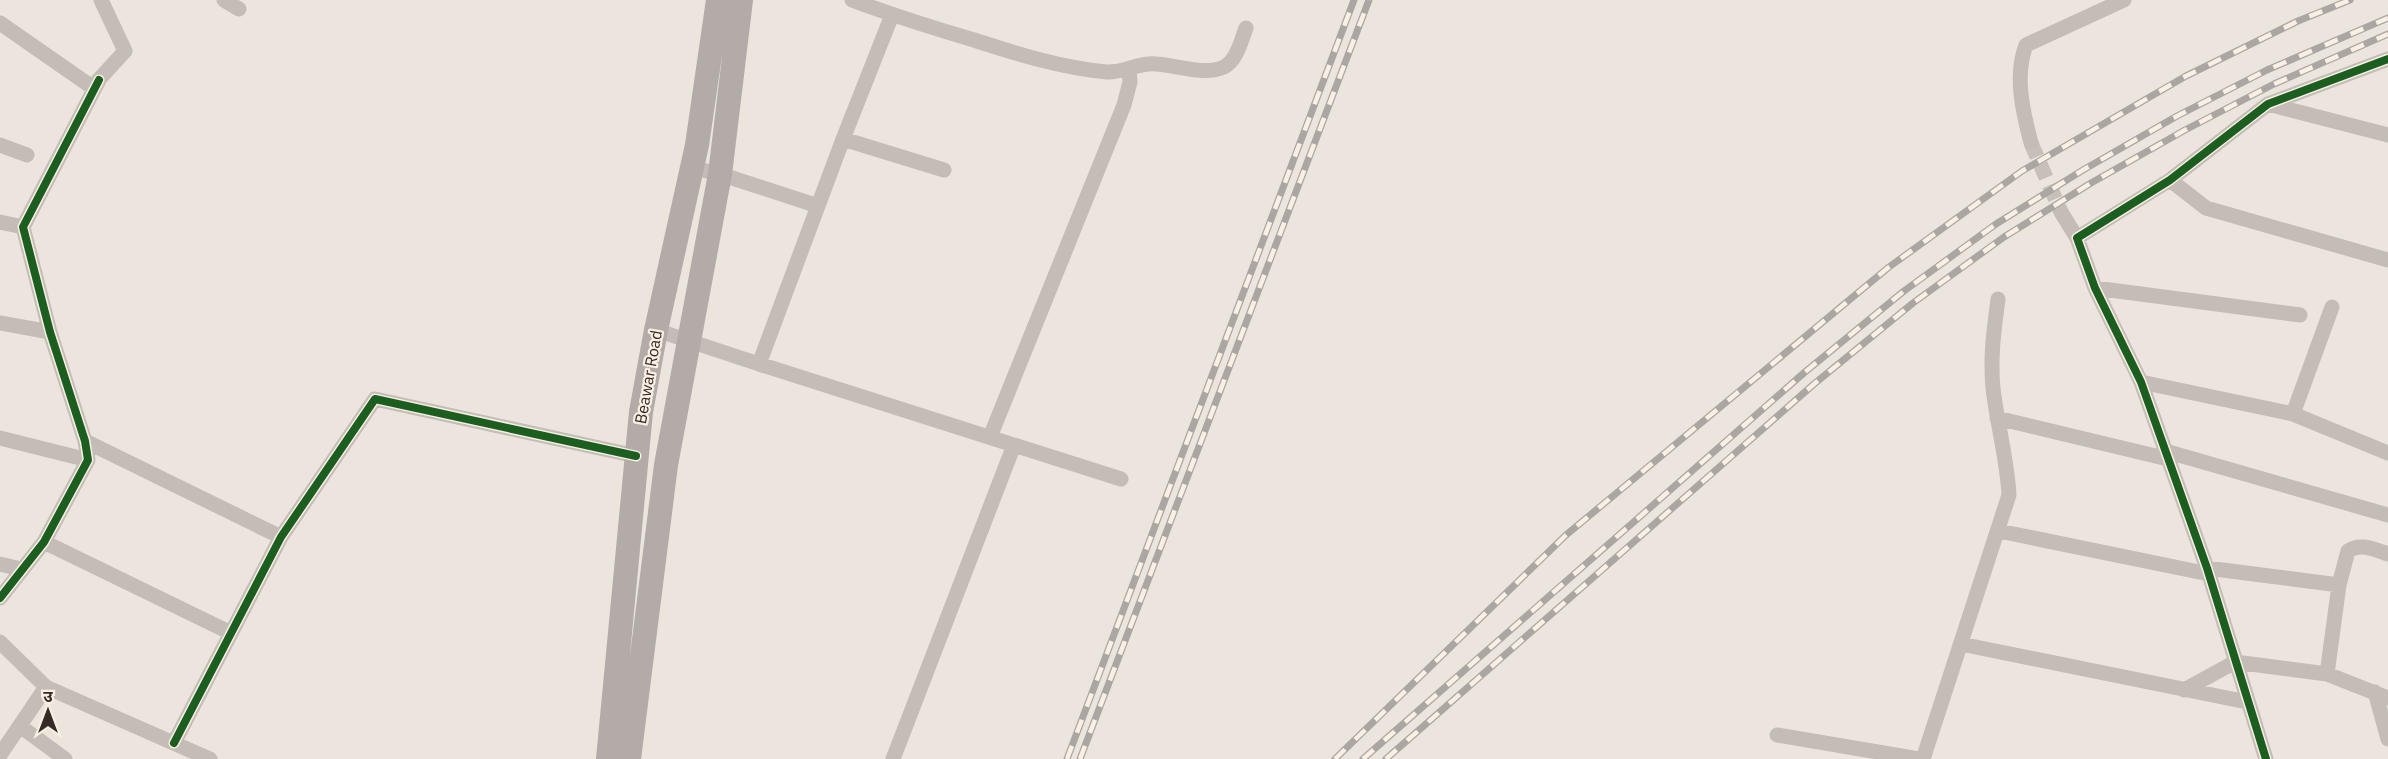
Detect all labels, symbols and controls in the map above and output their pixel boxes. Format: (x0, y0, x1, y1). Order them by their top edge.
street label: Beawar Road (630, 329, 666, 425)
north arrow (18, 681, 78, 741)
text: उ (43, 686, 53, 706)

